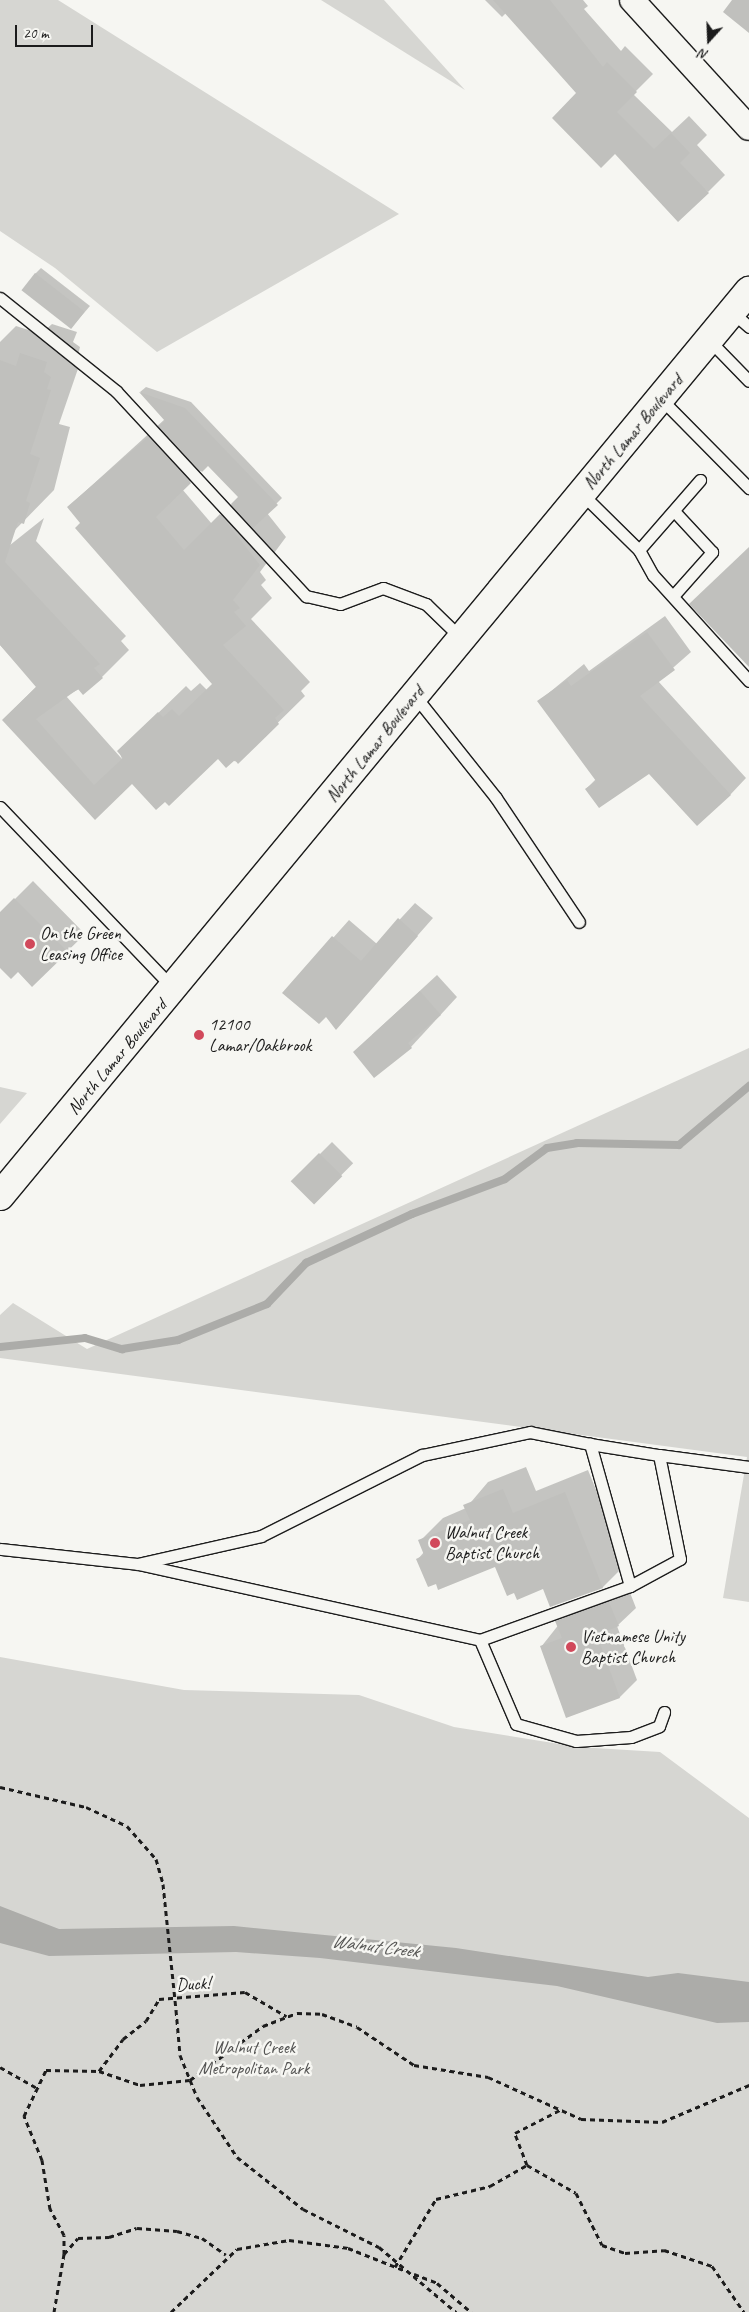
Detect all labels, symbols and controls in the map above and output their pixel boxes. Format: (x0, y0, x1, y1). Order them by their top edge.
scale bar (18, 15, 95, 47)
north arrow (684, 15, 734, 65)
text: 20 m (23, 24, 49, 43)
text: N (697, 45, 711, 64)
street label: North Lamar Boulevard (578, 370, 688, 494)
street label: North Lamar Boulevard (321, 681, 429, 807)
place label: On the Green Leasing Office (40, 923, 122, 966)
marker: On the Green Leasing Office (24, 938, 36, 950)
street label: North Lamar Boulevard (62, 995, 172, 1119)
place label: 12100 Lamar/Oakbrook (209, 1014, 311, 1056)
marker: 12100 Lamar/Oakbrook (193, 1029, 205, 1041)
place label: Walnut Creek Baptist Church (445, 1522, 540, 1565)
marker: Walnut Creek Baptist Church (429, 1537, 441, 1549)
place label: Vietnamese Unity Baptist Church (581, 1626, 685, 1668)
marker: Vietnamese Unity Baptist Church (565, 1641, 577, 1653)
water label: Walnut Creek (331, 1930, 419, 1964)
street label: Duck! (176, 1972, 210, 1996)
park label: Walnut Creek Metropolitan Park (198, 2037, 310, 2080)

